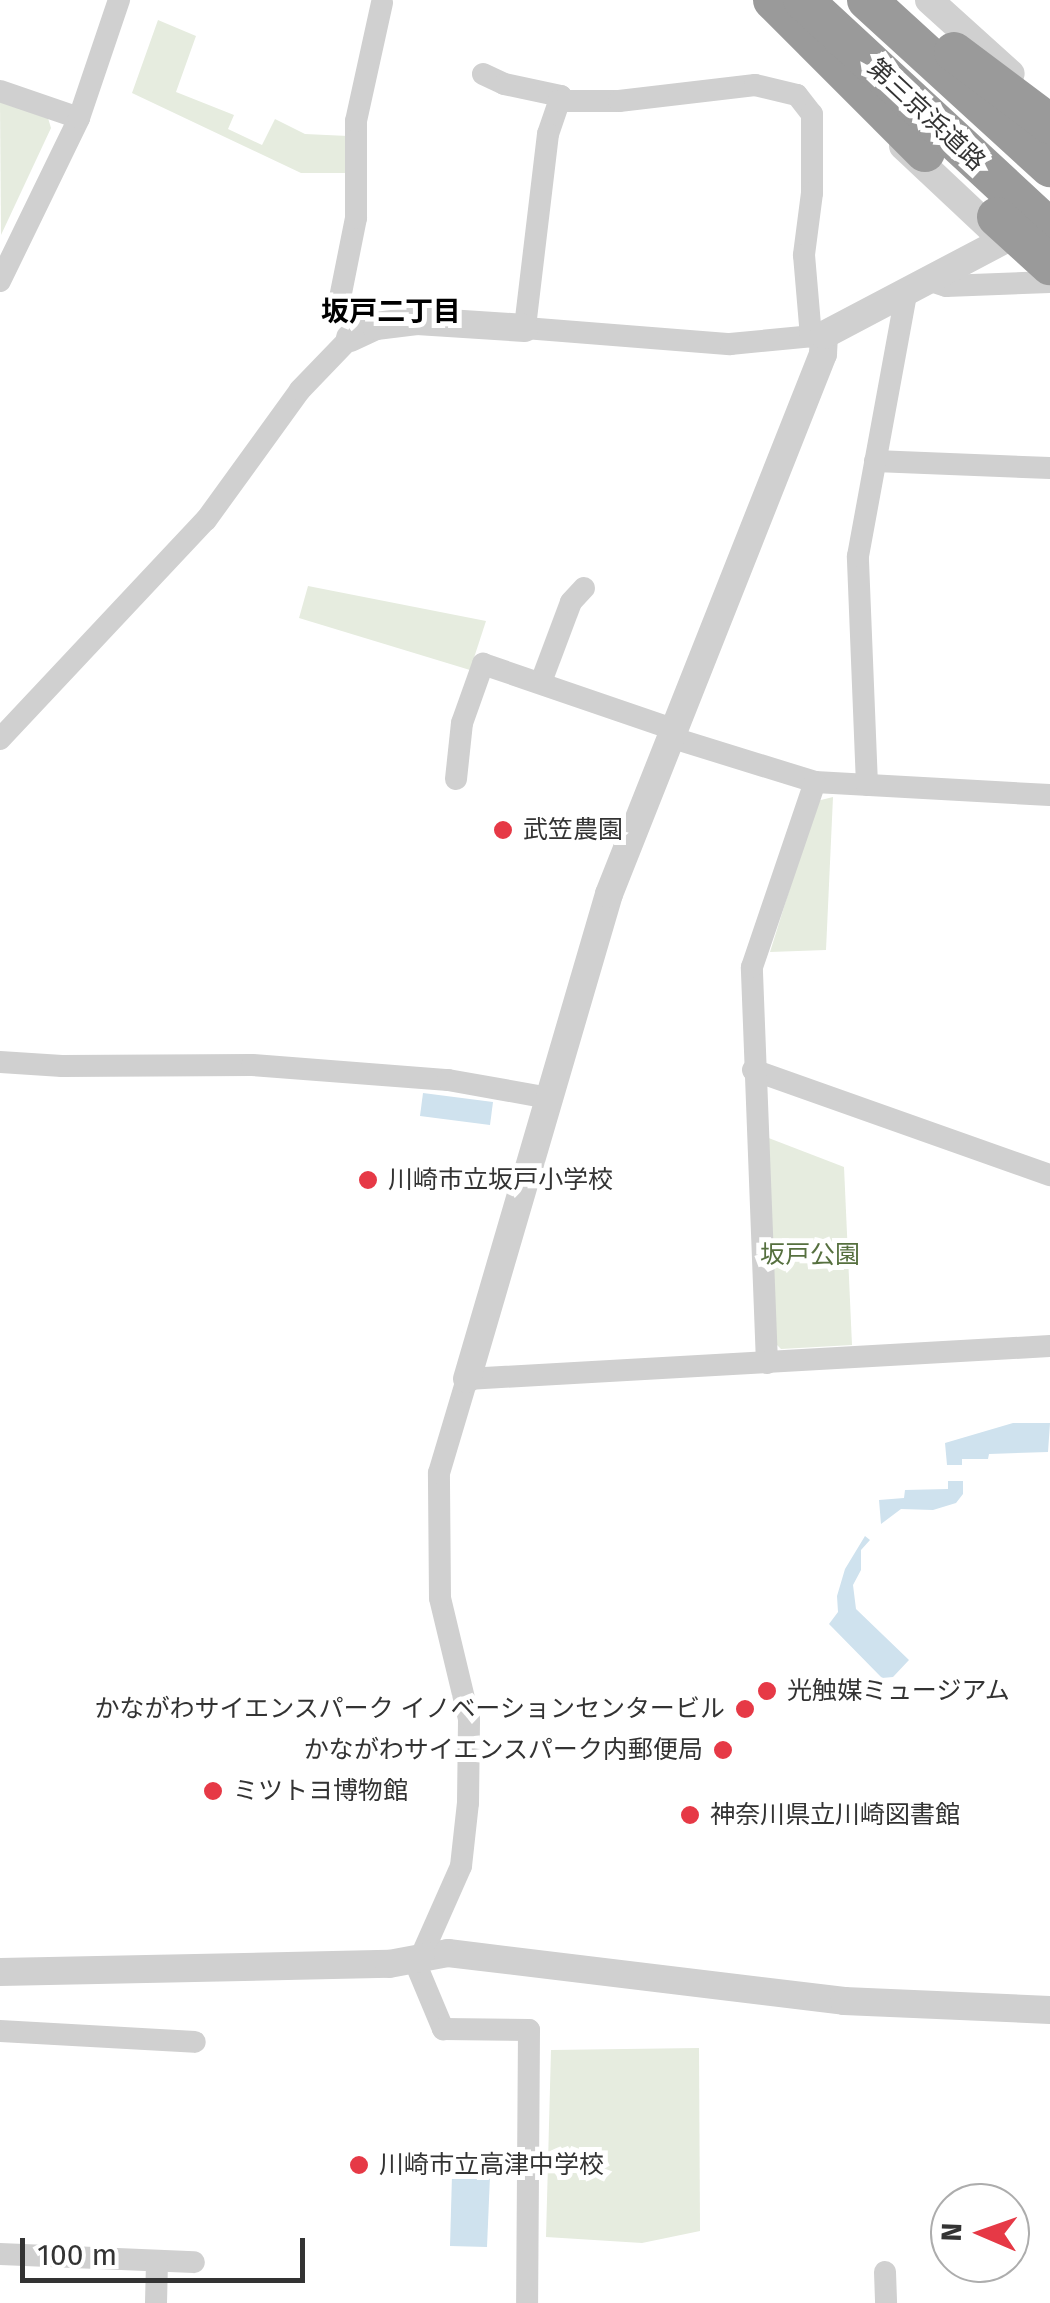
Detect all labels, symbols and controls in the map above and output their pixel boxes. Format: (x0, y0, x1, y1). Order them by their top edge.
street label: 第三京浜道路 (861, 53, 991, 177)
district label: 坂戸二丁目 (321, 295, 461, 329)
place label: 武笠農園 (523, 815, 623, 845)
marker: 武笠農園 (492, 819, 514, 841)
place label: 川崎市立坂戸小学校 (388, 1165, 613, 1195)
marker: 川崎市立坂戸小学校 (357, 1169, 379, 1191)
park label: 坂戸公園 (760, 1240, 860, 1270)
place label: 光触媒ミュージアム (787, 1676, 1012, 1706)
marker: 光触媒ミュージアム (756, 1680, 778, 1702)
place label: かながわサイエンスパーク イノベーションセンタービル (93, 1694, 725, 1724)
marker: かながわサイエンスパーク イノベーションセンタービル (734, 1698, 756, 1720)
place label: かながわサイエンスパーク内郵便局 (303, 1735, 703, 1765)
marker: かながわサイエンスパーク内郵便局 (712, 1739, 734, 1761)
place label: ミツトヨ博物館 (233, 1776, 408, 1806)
marker: ミツトヨ博物館 (202, 1780, 224, 1802)
place label: 神奈川県立川崎図書館 (710, 1800, 960, 1830)
marker: 神奈川県立川崎図書館 (679, 1804, 701, 1826)
place label: 川崎市立高津中学校 (379, 2150, 604, 2180)
marker: 川崎市立高津中学校 (348, 2154, 370, 2176)
north arrow (930, 2183, 1030, 2283)
scale bar (25, 2218, 310, 2280)
text: N (935, 2222, 968, 2242)
text: 100 m (37, 2237, 117, 2273)

